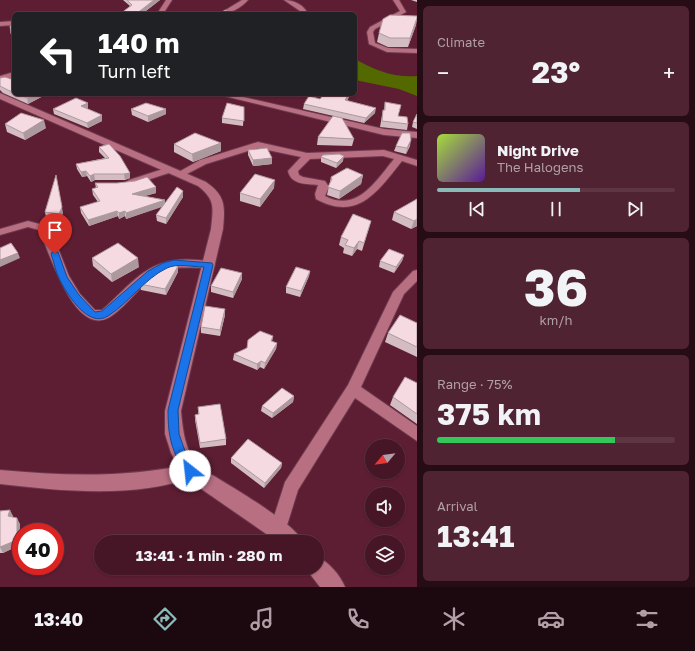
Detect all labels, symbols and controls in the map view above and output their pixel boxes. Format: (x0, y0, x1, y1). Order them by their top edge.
text: 140 m (98, 26, 180, 59)
icon: left (32, 28, 84, 80)
text: Climate (437, 34, 485, 50)
text: 23° (532, 54, 580, 90)
text: − (437, 59, 449, 86)
text: + (663, 59, 675, 86)
text: Turn left (98, 60, 171, 82)
text: Night Drive (497, 141, 579, 159)
text: The Halogens (497, 159, 583, 175)
icon: previous (466, 198, 488, 220)
icon: pause (545, 198, 567, 220)
icon: next (624, 198, 646, 220)
pin (38, 213, 72, 254)
icon: arrive (44, 219, 66, 241)
text: 36 (524, 255, 588, 317)
text: km/h (539, 312, 573, 328)
text: Range · 75% (437, 376, 512, 392)
text: 375 km (437, 396, 541, 432)
north arrow (365, 439, 405, 479)
map controls (365, 439, 405, 575)
position arrow (169, 450, 211, 492)
button: sound (365, 487, 405, 527)
text: Arrival (437, 498, 478, 514)
text: 13:41 (437, 518, 515, 554)
speed limit sign: 40 (12, 523, 64, 575)
button: layers (365, 535, 405, 575)
text: 13:41 · 1 min · 280 m (136, 546, 282, 564)
icon: directions (151, 605, 179, 633)
icon: music (248, 605, 276, 633)
icon: phone (344, 605, 372, 633)
icon: climate (440, 605, 468, 633)
icon: car (537, 605, 565, 633)
icon: filters (633, 605, 661, 633)
text: 13:40 (34, 608, 83, 630)

